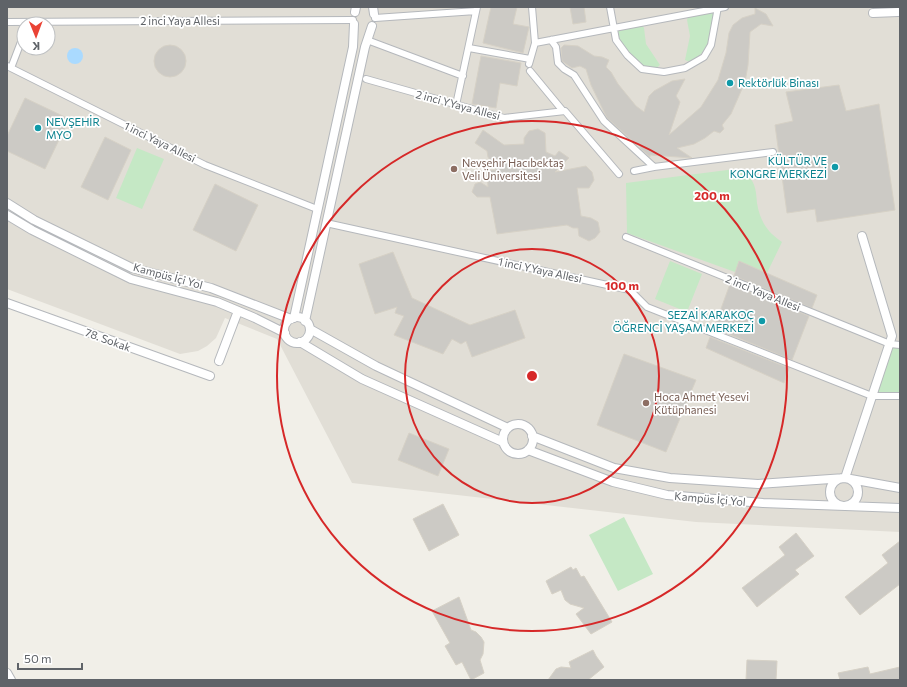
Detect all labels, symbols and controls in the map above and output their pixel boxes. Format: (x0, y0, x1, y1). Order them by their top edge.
street label: 2 inci Yaya Allesi (140, 14, 220, 27)
north arrow (16, 16, 56, 56)
text: K (32, 40, 40, 53)
place label: Rektörlük Binası (738, 76, 819, 89)
marker: Rektörlük Binası (725, 78, 735, 88)
street label: 2 inci YYaya Allesi (415, 87, 502, 122)
place label: NEVŞEHİR MYO (46, 114, 100, 141)
street label: 1 inci Yaya Allesi (122, 119, 198, 165)
marker: NEVŞEHİR MYO (33, 123, 43, 133)
place label: KÜLTÜR VE KONGRE MERKEZİ (730, 153, 827, 180)
place label: Nevşehir Hacıbektaş Veli Üniversitesi (462, 156, 564, 182)
marker: KÜLTÜR VE KONGRE MERKEZİ (830, 162, 840, 172)
marker: Nevşehir Hacıbektaş Veli Üniversitesi (449, 164, 459, 174)
text: 200 m (694, 188, 730, 202)
street label: 1 inci YYaya Allesi (497, 254, 583, 285)
street label: Kampüs İçi Yol (132, 259, 205, 291)
street label: 2 inci Yaya Allesi (724, 272, 803, 314)
text: 100 m (605, 278, 639, 292)
place label: SEZAİ KARAKOÇ ÖĞRENCİ YAŞAM MERKEZİ (613, 307, 754, 334)
marker: SEZAİ KARAKOÇ ÖĞRENCİ YAŞAM MERKEZİ (757, 316, 767, 326)
street label: 78. Sokak (84, 325, 133, 354)
centre of rings (525, 369, 539, 383)
place label: Hoca Ahmet Yesevi Kütüphanesi (654, 390, 749, 416)
marker: Hoca Ahmet Yesevi Kütüphanesi (641, 398, 651, 408)
street label: Kampüs İçi Yol (674, 488, 746, 508)
scale bar (18, 645, 82, 671)
text: 50 m (24, 651, 52, 665)

